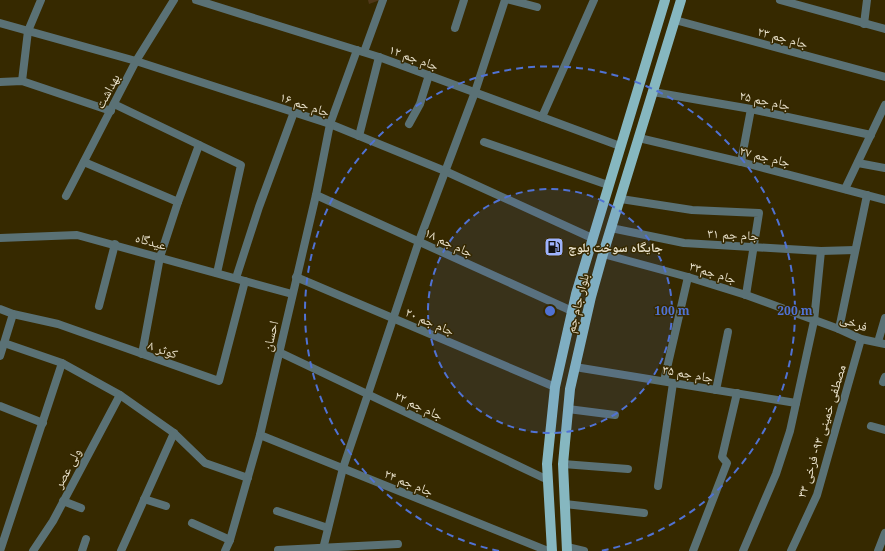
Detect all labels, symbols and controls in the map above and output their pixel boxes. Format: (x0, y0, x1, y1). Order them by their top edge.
street label: جام جم ۲۳ (756, 22, 810, 52)
street label: جام جم ۱۲ (387, 40, 441, 74)
street label: بهداشت (90, 70, 124, 112)
street label: جام جم ۲۵ (738, 86, 792, 114)
street label: جام جم ۱۶ (278, 87, 332, 121)
street label: جام جم ۲۷ (738, 141, 792, 171)
street label: جام جم ۱۸ (422, 223, 476, 261)
street label: جام جم ۳۱ (707, 224, 759, 244)
street label: عیدگاه (133, 228, 169, 254)
fuel station icon: جایگاه سوخت بلوچ (543, 236, 565, 258)
place label: جایگاه سوخت بلوچ (568, 238, 663, 256)
street label: جام جم۳۳ (687, 256, 739, 288)
street label: بلوار جام جم (561, 271, 593, 335)
text: 100 m (654, 302, 690, 319)
text: 200 m (777, 302, 813, 319)
street label: جام جم ۲۰ (403, 303, 457, 339)
centre of rings (543, 304, 557, 318)
street label: فرخی (838, 309, 870, 335)
street label: احسان (258, 319, 282, 353)
street label: کوثر ۸ (146, 335, 181, 363)
street label: جام جم ۳۵ (661, 360, 715, 386)
street label: مصطفی خمینی ۹۳- فرخی ۳۳ (792, 362, 850, 500)
street label: جام جم ۲۲ (392, 386, 446, 424)
street label: ولی عصر (48, 445, 85, 492)
street label: جام جم ۲۴ (382, 464, 436, 500)

